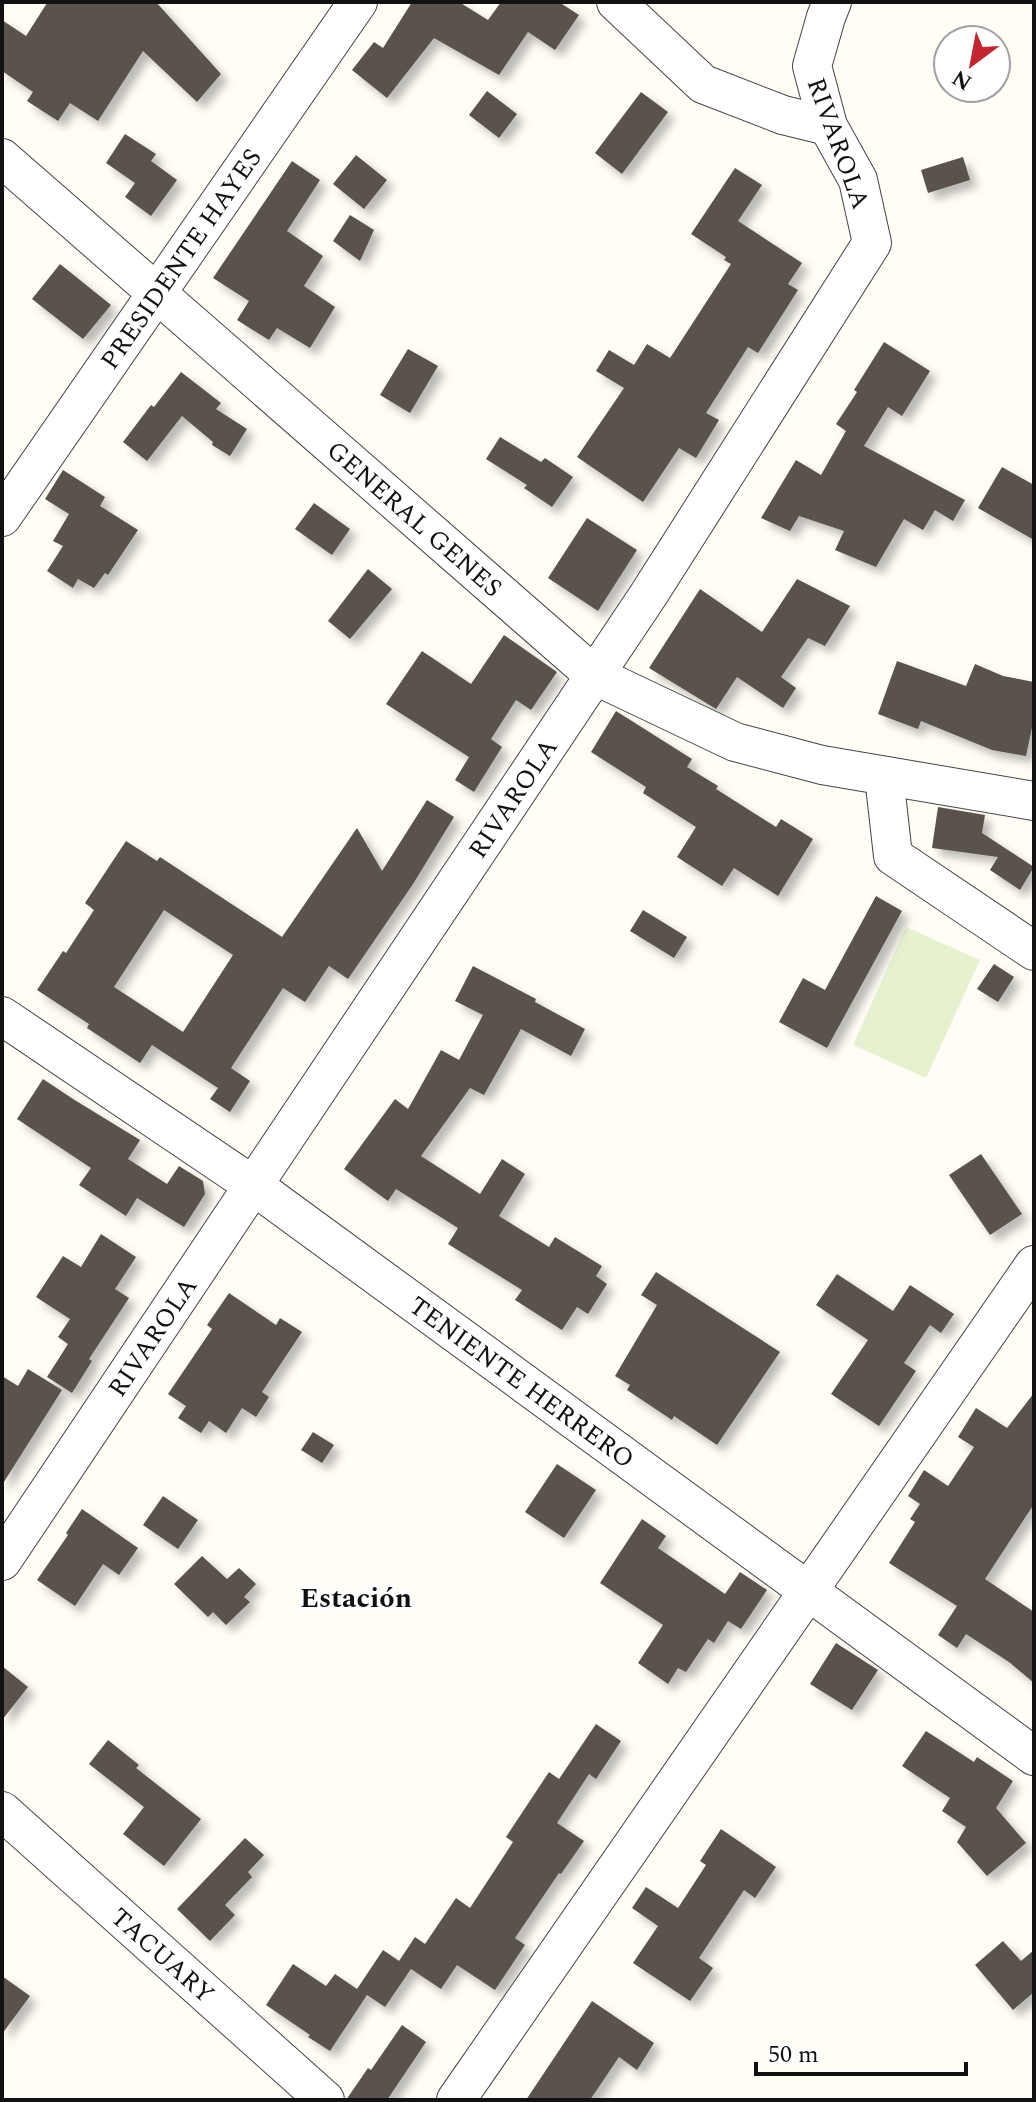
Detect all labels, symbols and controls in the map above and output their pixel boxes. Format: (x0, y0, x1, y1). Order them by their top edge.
north arrow (932, 24, 1012, 104)
text: N (946, 61, 979, 98)
street label: RIVAROLA (796, 72, 880, 215)
street label: PRESIDENTE HAYES (91, 140, 272, 378)
street label: GENERAL GENES (317, 431, 511, 607)
street label: RIVAROLA (458, 730, 568, 867)
street label: RIVAROLA (98, 1269, 208, 1405)
street label: TENIENTE HERRERO (400, 1286, 643, 1479)
district label: Estación (300, 1577, 412, 1620)
street label: TACUARY (101, 1898, 223, 2013)
scale bar (756, 2026, 966, 2076)
text: 50 m (768, 2037, 819, 2073)

